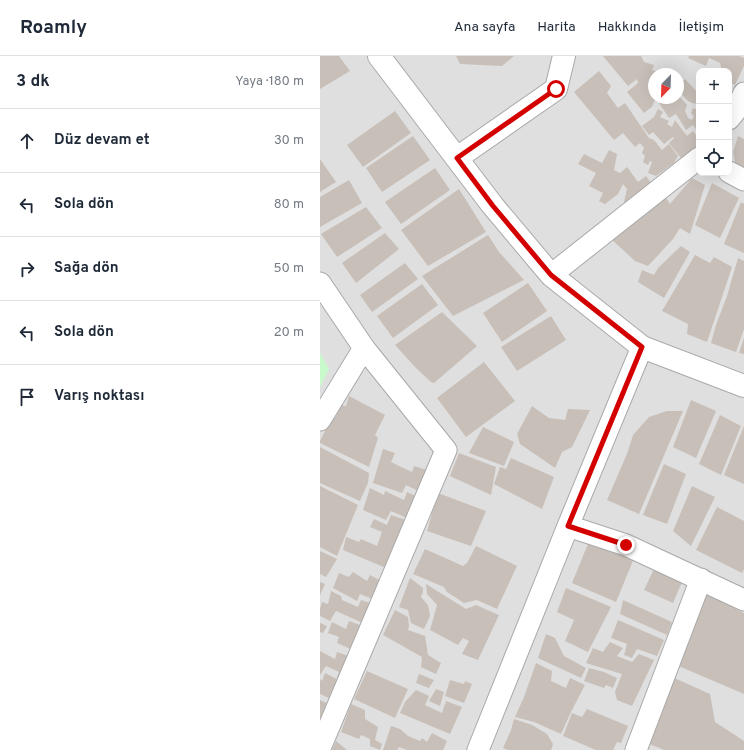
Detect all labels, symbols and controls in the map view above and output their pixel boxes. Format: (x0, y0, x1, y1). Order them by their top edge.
text: Roamly (20, 16, 87, 40)
text: Ana sayfa (454, 19, 515, 36)
text: Harita (537, 19, 576, 36)
text: Hakkında (598, 19, 656, 36)
text: İletişim (678, 19, 724, 36)
north arrow (648, 68, 684, 104)
map controls (696, 68, 732, 176)
button: + (696, 68, 732, 104)
text: 3 dk (16, 71, 50, 93)
text: Yaya · 180 m (235, 74, 304, 90)
route start (547, 80, 565, 98)
button: − (696, 104, 732, 140)
icon: ahead (16, 130, 38, 152)
text: Düz devam et (54, 131, 150, 150)
text: 30 m (274, 133, 304, 149)
button: locate (696, 140, 732, 176)
icon: left (16, 194, 38, 216)
text: Sola dön (54, 195, 114, 214)
text: 80 m (274, 197, 304, 213)
icon: right (16, 258, 38, 280)
text: Sağa dön (54, 259, 119, 278)
text: 50 m (274, 261, 304, 277)
icon: left (16, 322, 38, 344)
text: Sola dön (54, 323, 114, 342)
text: 20 m (274, 325, 304, 341)
icon: arrive (16, 386, 38, 408)
text: Varış noktası (54, 387, 145, 406)
route end (617, 536, 635, 554)

